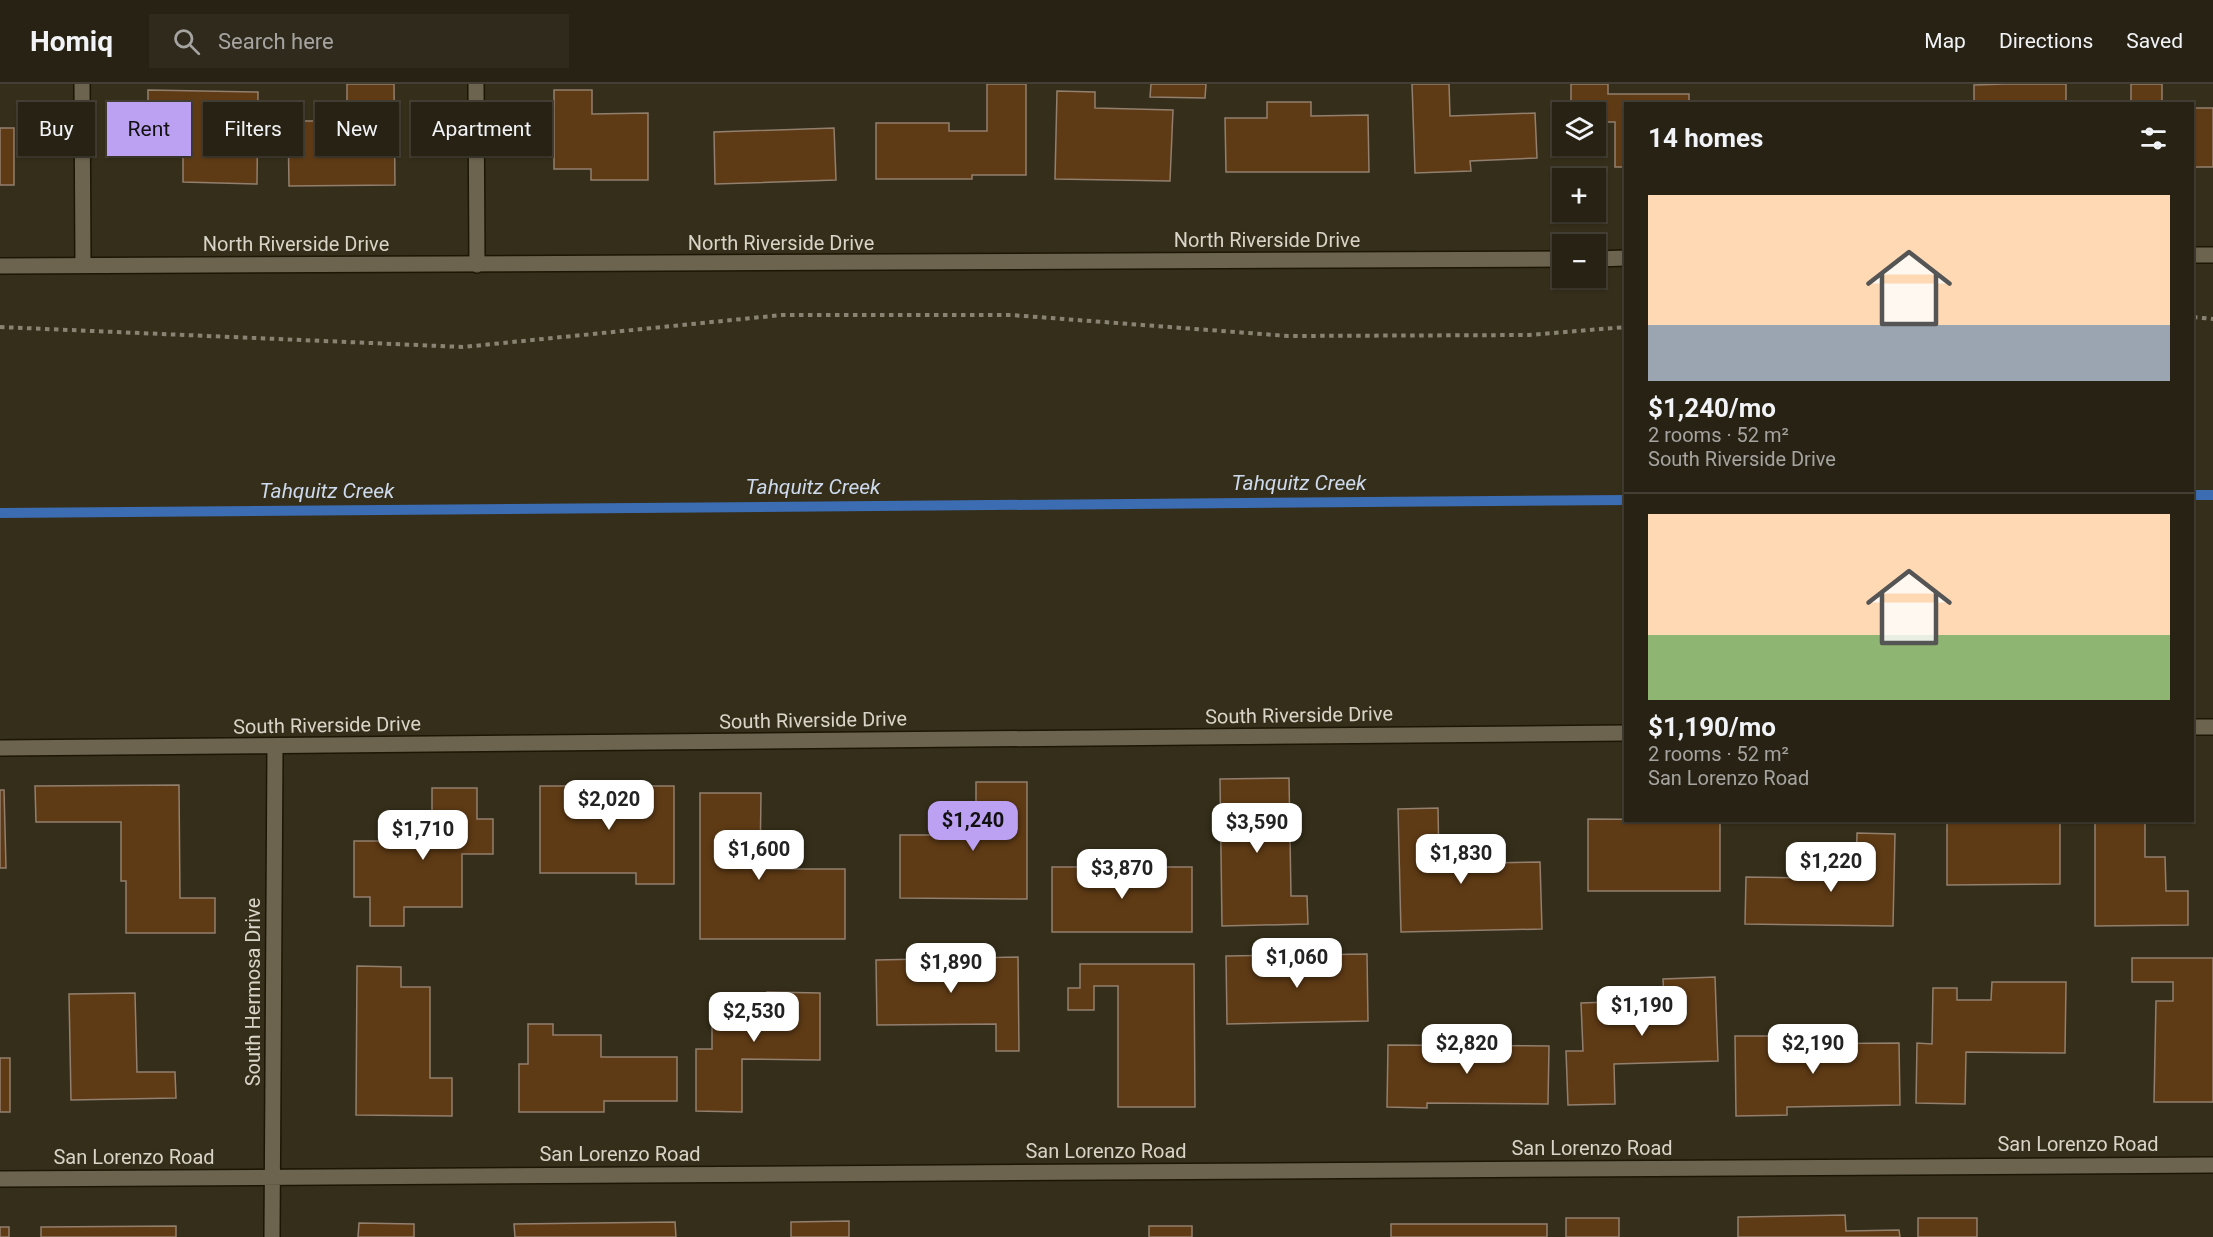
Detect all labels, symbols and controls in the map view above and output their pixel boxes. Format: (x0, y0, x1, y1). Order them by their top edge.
search box (149, 14, 569, 68)
text: Homiq (30, 25, 113, 58)
icon: search (170, 25, 203, 58)
text: Search here (218, 29, 334, 54)
text: Map (1924, 29, 1966, 53)
text: Directions (1999, 29, 2093, 53)
text: Saved (2126, 29, 2183, 53)
chip: Buy (18, 102, 95, 156)
chip: Rent (107, 102, 191, 156)
chip: Filters (203, 102, 303, 156)
chip: New (315, 102, 399, 156)
chip: Apartment (411, 102, 552, 156)
map controls (1552, 102, 1606, 288)
button: layers (1552, 102, 1606, 156)
icon: filters (2137, 122, 2170, 155)
text: 14 homes (1648, 123, 1763, 153)
button: + (1552, 168, 1606, 222)
street label: North Riverside Drive (1174, 228, 1360, 252)
street label: North Riverside Drive (688, 231, 874, 255)
street label: North Riverside Drive (203, 232, 389, 256)
button: − (1552, 234, 1606, 288)
icon: home (1855, 234, 1963, 342)
text: $1,240/mo (1648, 393, 1776, 423)
text: 2 rooms · 52 m² (1648, 423, 1789, 447)
text: South Riverside Drive (1648, 447, 1836, 471)
water label: Tahquitz Creek (1232, 471, 1367, 495)
water label: Tahquitz Creek (746, 475, 881, 499)
water label: Tahquitz Creek (260, 479, 395, 503)
icon: home (1855, 553, 1963, 661)
street label: South Riverside Drive (1205, 701, 1393, 729)
street label: South Riverside Drive (719, 706, 907, 734)
street label: South Riverside Drive (233, 711, 421, 739)
text: $1,190/mo (1648, 712, 1776, 742)
text: 2 rooms · 52 m² (1648, 742, 1789, 766)
text: San Lorenzo Road (1648, 766, 1809, 790)
pin: $2,020 (560, 780, 658, 831)
text: $2,020 (578, 787, 640, 811)
pin: $1,240 (924, 801, 1022, 852)
pin: $3,590 (1208, 803, 1306, 854)
text: $1,240 (942, 808, 1004, 832)
pin: $1,710 (374, 810, 472, 861)
text: $3,590 (1226, 810, 1288, 834)
text: $1,710 (392, 817, 454, 841)
pin: $1,600 (710, 830, 808, 881)
pin: $1,830 (1412, 834, 1510, 885)
text: $1,600 (728, 837, 790, 861)
text: $1,830 (1430, 841, 1492, 865)
pin: $1,220 (1782, 842, 1880, 893)
pin: $3,870 (1073, 849, 1171, 900)
text: $1,220 (1800, 849, 1862, 873)
text: $3,870 (1091, 856, 1153, 880)
street label: South Hermosa Drive (241, 898, 265, 1086)
pin: $1,060 (1248, 938, 1346, 989)
pin: $1,890 (902, 943, 1000, 994)
text: $1,060 (1266, 945, 1328, 969)
text: $1,890 (920, 950, 982, 974)
pin: $1,190 (1593, 986, 1691, 1037)
pin: $2,530 (705, 992, 803, 1043)
text: $1,190 (1611, 993, 1673, 1017)
text: $2,530 (723, 999, 785, 1023)
pin: $2,820 (1418, 1024, 1516, 1075)
pin: $2,190 (1764, 1024, 1862, 1075)
text: $2,820 (1436, 1031, 1498, 1055)
text: $2,190 (1782, 1031, 1844, 1055)
street label: San Lorenzo Road (1997, 1132, 2159, 1156)
street label: San Lorenzo Road (1511, 1136, 1673, 1160)
street label: San Lorenzo Road (1025, 1139, 1187, 1163)
street label: San Lorenzo Road (539, 1142, 701, 1166)
street label: San Lorenzo Road (53, 1145, 215, 1169)

